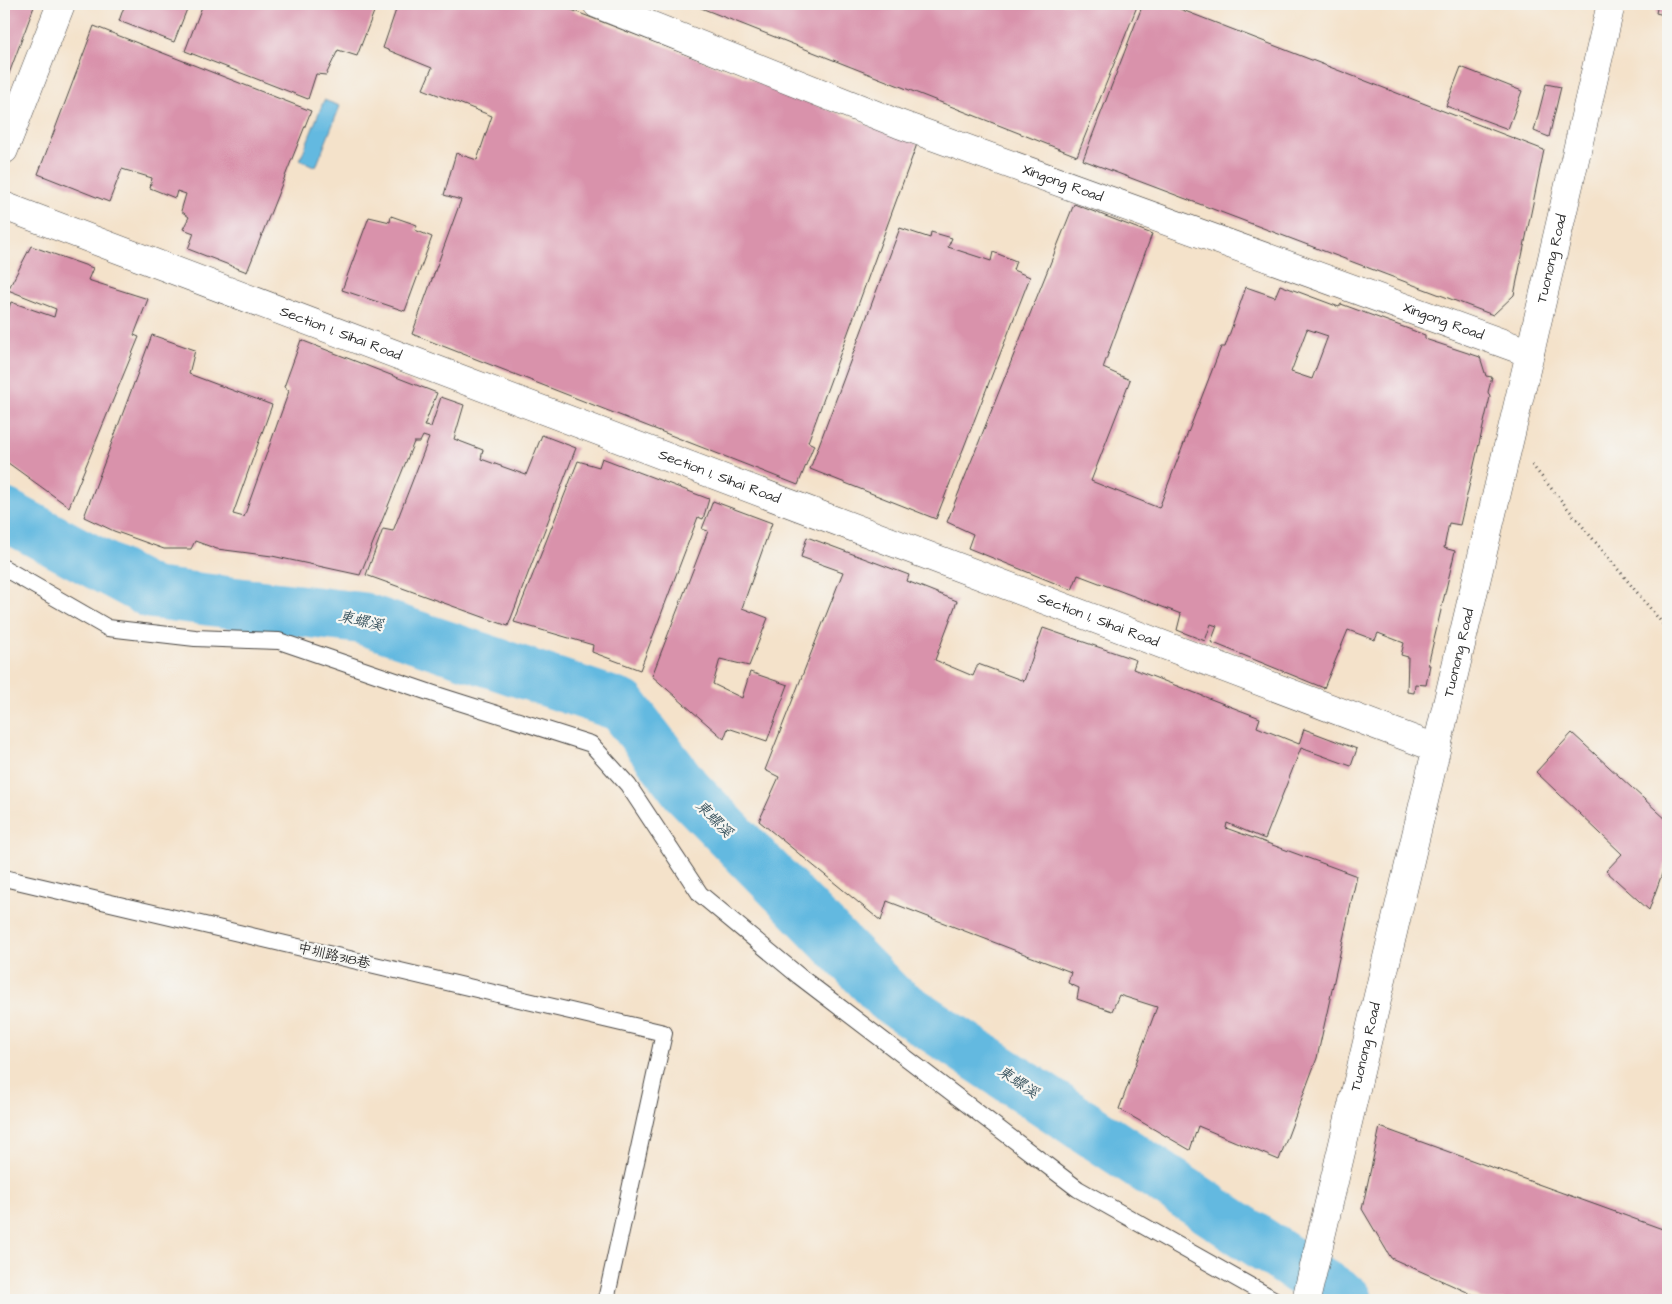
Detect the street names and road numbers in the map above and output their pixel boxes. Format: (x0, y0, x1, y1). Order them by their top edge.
street label: Xingong Road (1019, 160, 1106, 207)
street label: Tuonong Road (1532, 212, 1572, 305)
street label: Xingong Road (1400, 298, 1486, 345)
street label: Section 1, Sihai Road (277, 301, 404, 366)
street label: Section 1, Sihai Road (656, 445, 783, 509)
street label: Section 1, Sihai Road (1035, 588, 1162, 652)
street label: Tuonong Road (1439, 606, 1479, 699)
street label: 中圳路318巷 (296, 938, 373, 974)
street label: Tuonong Road (1346, 1001, 1386, 1093)

